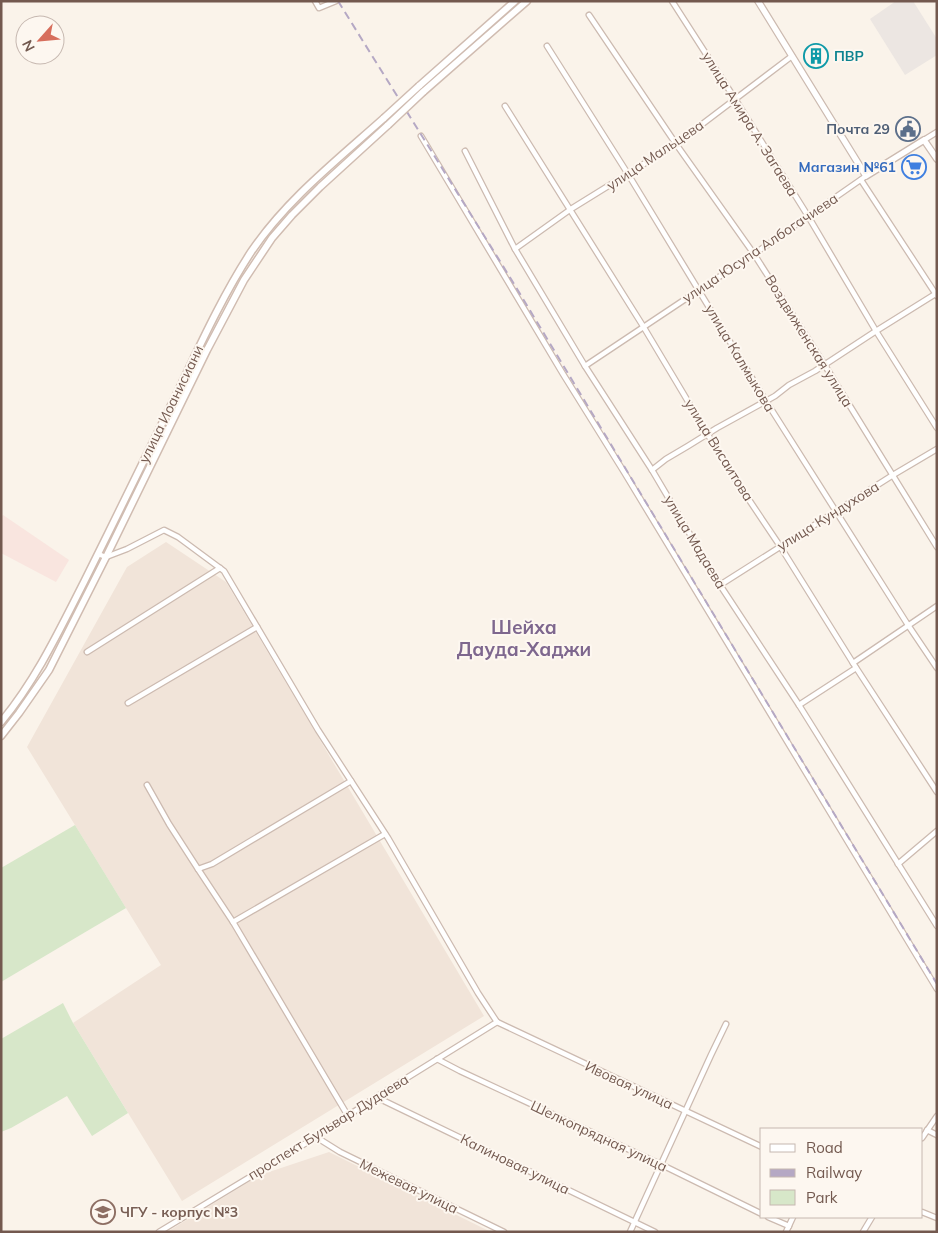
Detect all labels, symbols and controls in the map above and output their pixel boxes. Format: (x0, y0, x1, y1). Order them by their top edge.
north arrow (15, 15, 65, 65)
text: N (18, 37, 39, 55)
building icon: ПВР (803, 43, 829, 69)
place label: ПВР (834, 47, 864, 65)
street label: улица Амира А. Загаева (698, 48, 802, 200)
street label: улица Мальцева (603, 116, 707, 194)
public building icon: Почта 29 (895, 116, 921, 142)
place label: Почта 29 (826, 120, 890, 138)
supermarket icon: Магазин №61 (901, 154, 927, 180)
place label: Магазин №61 (799, 158, 896, 176)
street label: улица Юсупа Албогачиева (679, 189, 841, 307)
street label: Воздвиженская улица (761, 272, 857, 410)
street label: улица Калмыкова (701, 301, 779, 415)
street label: улица Иоанисиани (135, 342, 207, 466)
street label: улица Висаитова (680, 396, 758, 504)
street label: улица Кундухова (774, 477, 882, 555)
street label: улица Мадаева (660, 492, 730, 592)
district label: Шейха Дауда-Хаджи (457, 615, 591, 661)
street label: Ивовая улица (582, 1057, 676, 1113)
street label: проспект Бульвар Дудаева (244, 1070, 412, 1184)
street label: Шелкопрядная улица (528, 1096, 670, 1176)
legend (760, 1128, 923, 1218)
street label: Калиновая улица (457, 1130, 573, 1198)
text: Road (806, 1138, 843, 1157)
street label: Межевая улица (357, 1154, 461, 1218)
text: Railway (806, 1163, 862, 1182)
text: Park (806, 1188, 838, 1207)
school or university icon: ЧГУ - корпус №3 (90, 1199, 116, 1225)
place label: ЧГУ - корпус №3 (120, 1203, 238, 1221)

